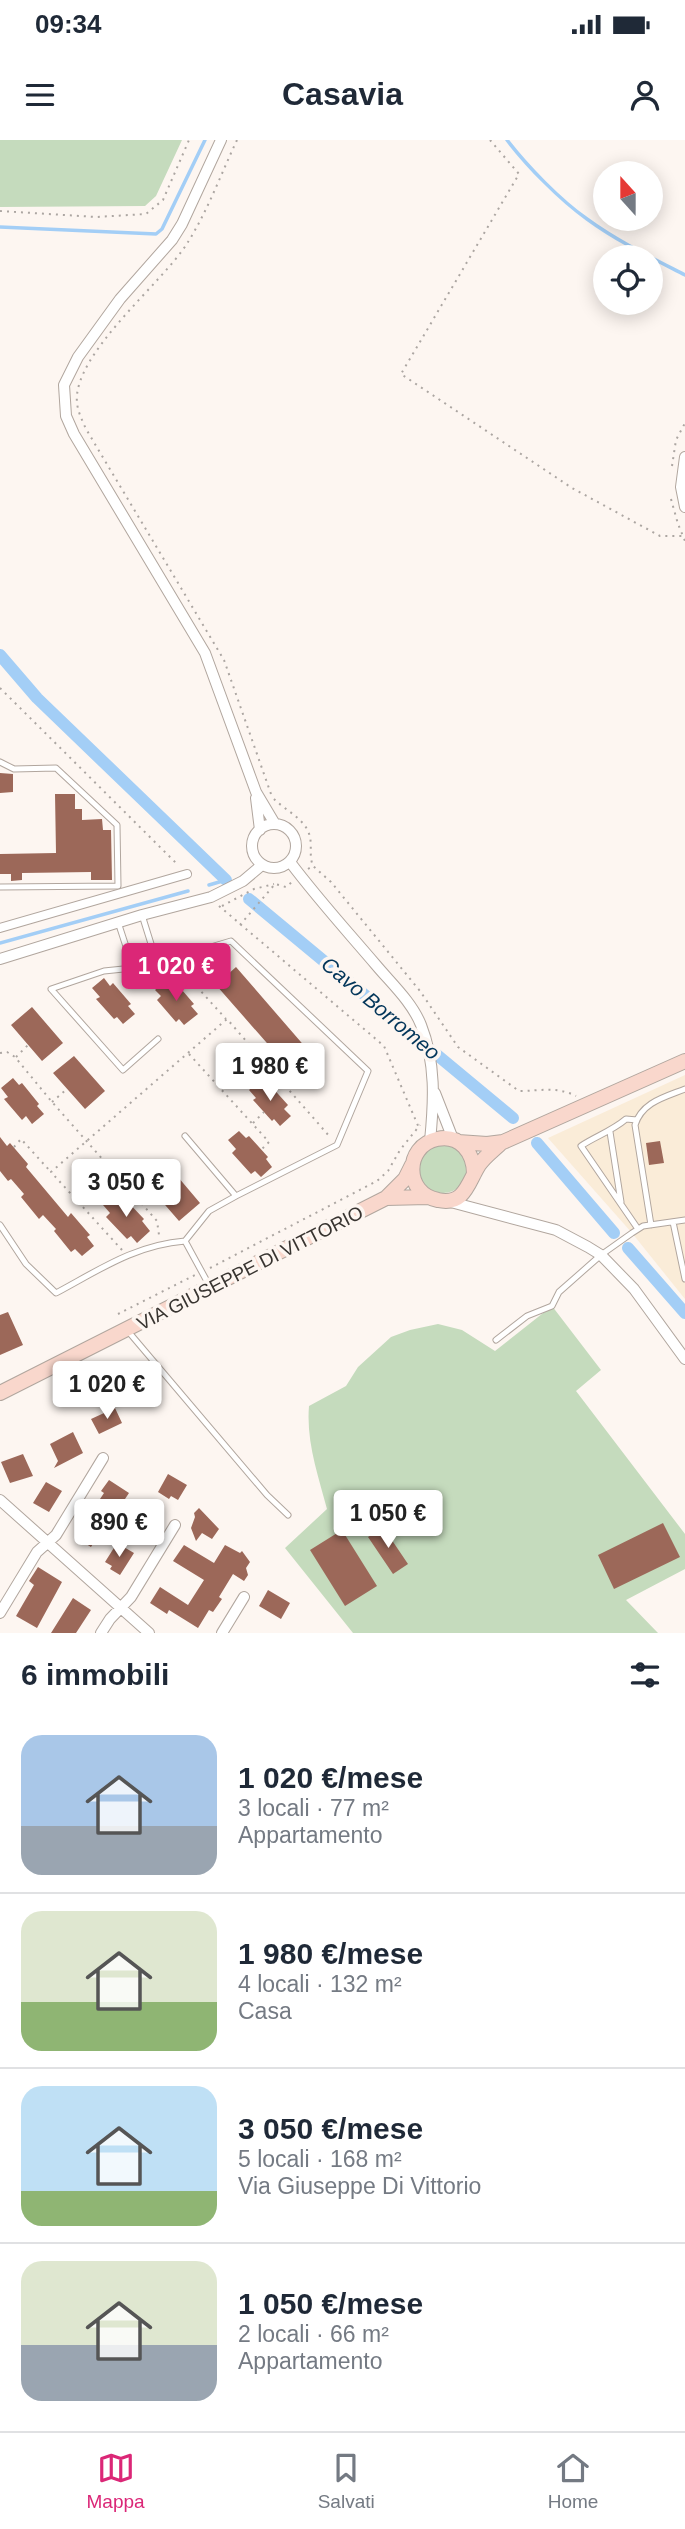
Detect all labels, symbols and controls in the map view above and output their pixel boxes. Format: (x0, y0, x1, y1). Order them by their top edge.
text: 09:34 (35, 9, 102, 39)
icon: menu (21, 76, 59, 114)
text: Casavia (282, 76, 403, 112)
icon: person (626, 76, 664, 114)
north arrow (593, 161, 663, 231)
map controls (593, 161, 663, 315)
button: locate (593, 245, 663, 315)
pin: 1 020 € (111, 944, 241, 1003)
water label: Cavo Borromeo (317, 952, 445, 1064)
text: 1 020 € (138, 953, 214, 979)
pin: 1 980 € (205, 1044, 335, 1103)
text: 1 980 € (232, 1053, 308, 1079)
pin: 3 050 € (61, 1160, 191, 1219)
text: 3 050 € (88, 1169, 164, 1195)
street label: VIA GIUSEPPE DI VITTORIO (133, 1202, 367, 1334)
pin: 1 020 € (42, 1362, 172, 1421)
text: 1 020 € (69, 1371, 145, 1397)
pin: 1 050 € (323, 1490, 453, 1550)
pin: 890 € (70, 1500, 168, 1559)
text: 1 050 € (350, 1500, 426, 1526)
text: 890 € (90, 1509, 148, 1535)
icon: filters (626, 1656, 664, 1694)
text: 6 immobili (21, 1658, 169, 1691)
text: 1 020 €/mese (238, 1761, 423, 1794)
icon: home (77, 1763, 161, 1847)
text: 3 locali · 77 m² (238, 1795, 389, 1821)
text: Appartamento (238, 1822, 382, 1848)
text: 1 980 €/mese (238, 1937, 423, 1970)
icon: home (77, 1939, 161, 2023)
text: 4 locali · 132 m² (238, 1971, 402, 1997)
text: Casa (238, 1998, 292, 2024)
text: 3 050 €/mese (238, 2112, 423, 2145)
icon: home (77, 2114, 161, 2198)
text: 5 locali · 168 m² (238, 2146, 402, 2172)
text: Via Giuseppe Di Vittorio (238, 2173, 481, 2199)
text: 1 050 €/mese (238, 2287, 423, 2320)
icon: home (77, 2289, 161, 2373)
text: 2 locali · 66 m² (238, 2321, 389, 2347)
text: Appartamento (238, 2348, 382, 2374)
tab: Mappa (87, 2449, 145, 2513)
tab: Salvati (318, 2449, 375, 2513)
tab: Home (548, 2449, 598, 2513)

